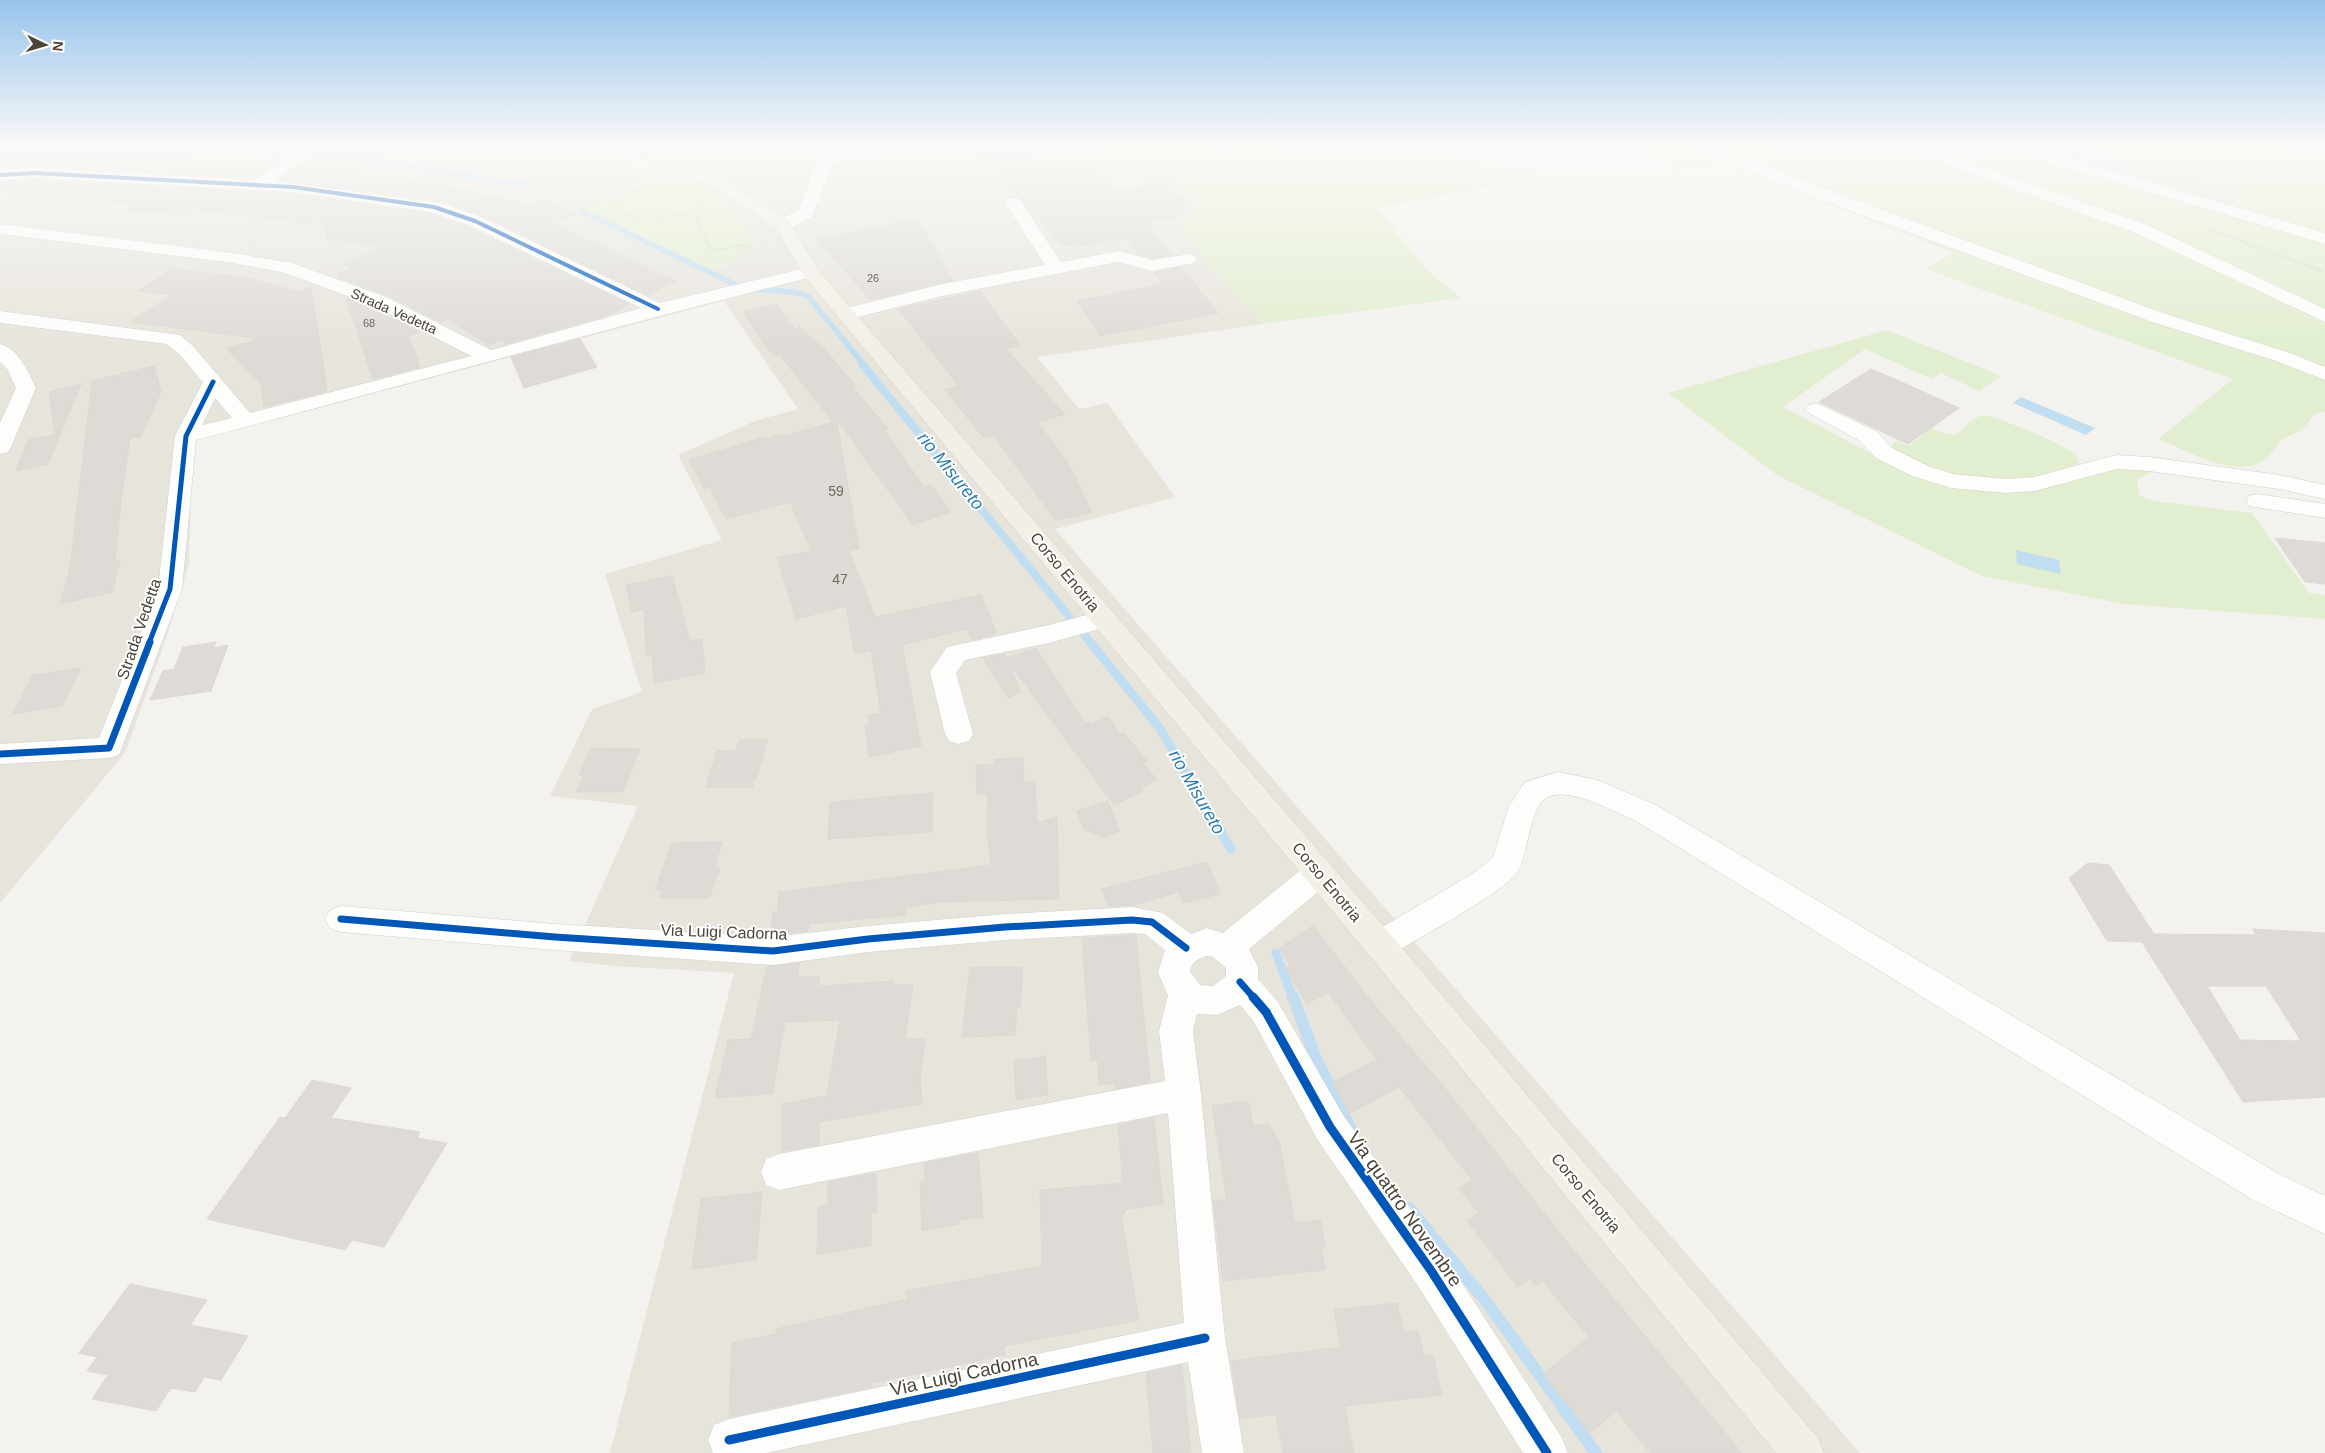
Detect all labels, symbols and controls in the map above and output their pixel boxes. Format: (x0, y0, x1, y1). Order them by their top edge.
north arrow (20, 20, 70, 70)
text: N (50, 40, 66, 52)
house number: 26 (867, 272, 879, 284)
street label: Strada Vedetta (348, 285, 440, 337)
house number: 68 (363, 317, 375, 329)
water label: rio Misureto (914, 428, 988, 514)
house number: 59 (828, 483, 844, 499)
street label: Corso Enotria (1027, 529, 1103, 615)
house number: 47 (832, 571, 848, 587)
street label: Strada Vedetta (114, 576, 164, 682)
water label: rio Misureto (1165, 746, 1229, 838)
street label: Corso Enotria (1289, 839, 1365, 925)
street label: Via Luigi Cadorna (660, 921, 788, 943)
street label: Via quattro Novembre (1343, 1127, 1467, 1291)
street label: Corso Enotria (1548, 1150, 1624, 1236)
street label: Via Luigi Cadorna (888, 1348, 1040, 1400)

